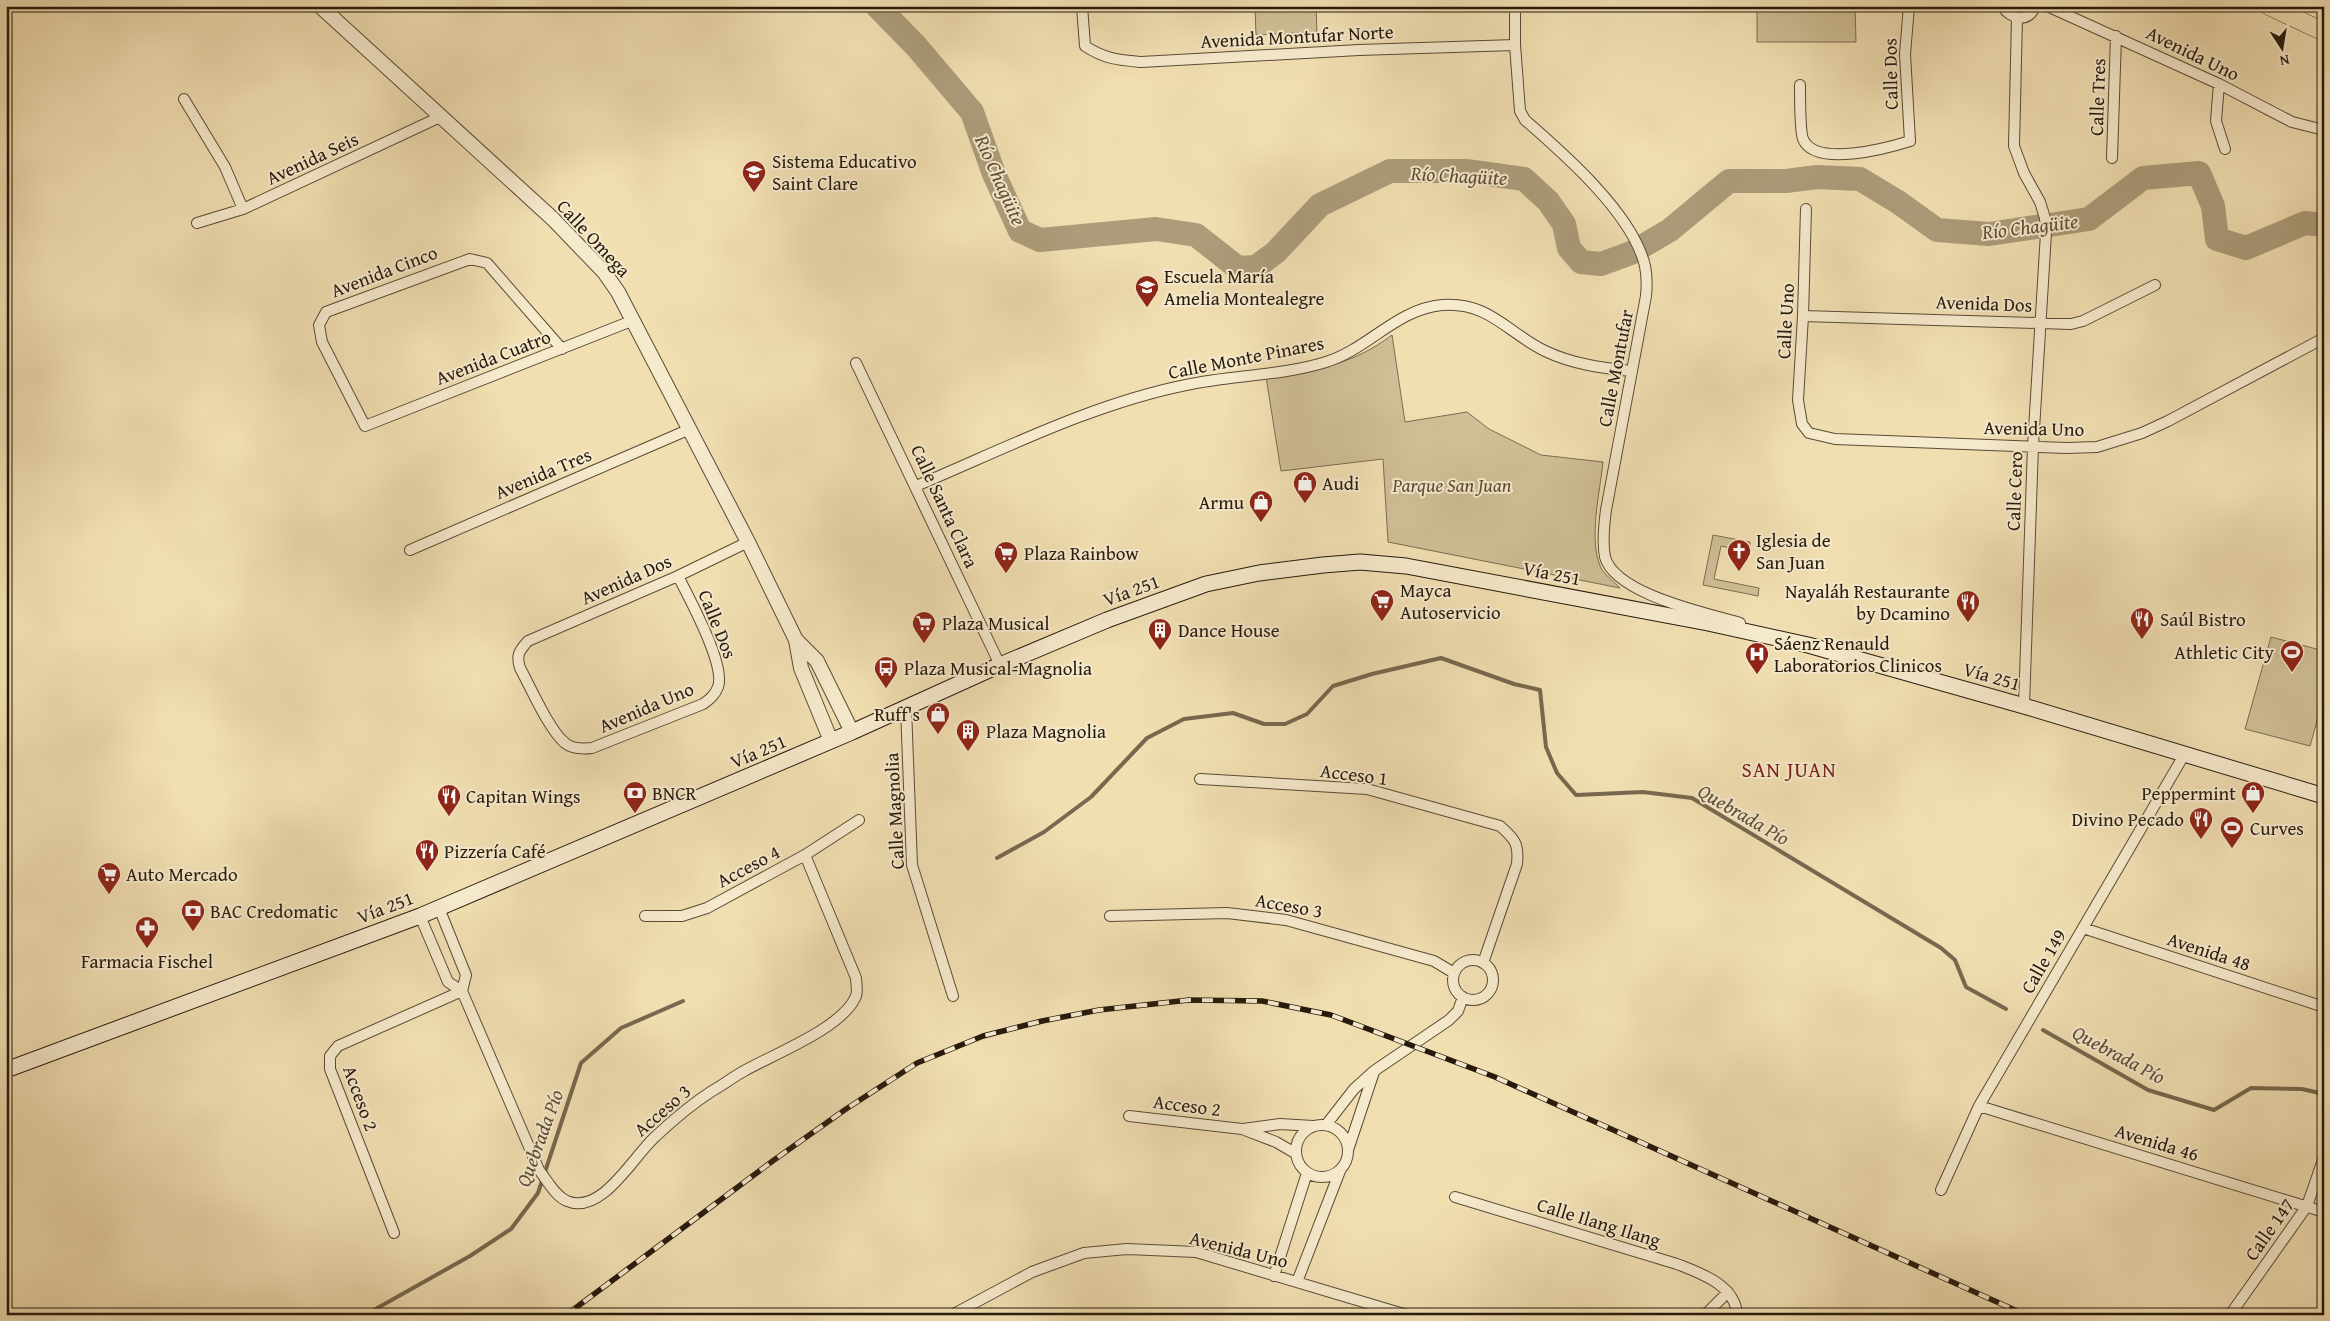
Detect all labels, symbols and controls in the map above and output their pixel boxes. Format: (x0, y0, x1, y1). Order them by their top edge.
street label: Avenida Montufar Norte (1200, 17, 1394, 55)
street label: Avenida Uno (2142, 18, 2244, 88)
north arrow (2258, 22, 2308, 72)
street label: Calle Dos (1875, 38, 1905, 110)
text: N (2277, 50, 2291, 72)
street label: Calle Tres (2082, 58, 2112, 136)
street label: Avenida Seis (261, 124, 363, 192)
water label: Río Chagüite (968, 129, 1034, 230)
place label: Sistema Educativo Saint Clare (772, 147, 917, 197)
water label: Río Chagüite (1409, 158, 1508, 192)
school or university icon: Sistema Educativo Saint Clare (741, 159, 767, 193)
street label: Calle Omega (551, 193, 637, 283)
water label: Río Chagüite (1979, 206, 2080, 246)
street label: Avenida Cinco (327, 238, 441, 304)
place label: Escuela María Amelia Montealegre (1164, 262, 1325, 312)
school or university icon: Escuela María Amelia Montealegre (1134, 274, 1160, 308)
street label: Calle Uno (1769, 282, 1801, 360)
street label: Avenida Dos (1935, 287, 2033, 319)
street label: Calle Montufar (1590, 307, 1640, 429)
street label: Avenida Cuatro (431, 322, 555, 392)
street label: Calle Monte Pinares (1166, 328, 1326, 386)
street label: Avenida Uno (1983, 413, 2085, 443)
street label: Avenida Tres (490, 440, 596, 506)
street label: Calle Santa Clara (904, 440, 986, 572)
street label: Calle Cero (1999, 451, 2029, 531)
place label: Audi (1322, 469, 1359, 497)
shop icon: Audi (1292, 470, 1318, 504)
park label: Parque San Juan (1392, 471, 1512, 499)
place label: Armu (1199, 488, 1245, 516)
shop icon: Armu (1248, 489, 1274, 523)
place label: Iglesia de San Juan (1756, 526, 1831, 576)
church icon: Iglesia de San Juan (1726, 538, 1752, 572)
place label: Plaza Rainbow (1024, 539, 1139, 567)
supermarket icon: Plaza Rainbow (993, 540, 1019, 574)
street label: Avenida Dos (576, 547, 676, 611)
street label: Vía 251 (1521, 554, 1583, 592)
street label: Vía 251 (1099, 567, 1163, 613)
place label: Mayca Autoservicio (1400, 576, 1501, 626)
place label: Nayaláh Restaurante by Dcamino (1785, 577, 1950, 627)
street label: Calle Dos (692, 585, 744, 663)
supermarket icon: Mayca Autoservicio (1369, 588, 1395, 622)
restaurant icon: Nayaláh Restaurante by Dcamino (1955, 589, 1981, 623)
place label: Saúl Bistro (2160, 605, 2246, 633)
restaurant icon: Saúl Bistro (2129, 606, 2155, 640)
place label: Plaza Musical (942, 609, 1049, 637)
supermarket icon: Plaza Musical (911, 610, 937, 644)
place label: Dance House (1178, 616, 1280, 644)
building icon: Dance House (1147, 617, 1173, 651)
place label: Sáenz Renauld Laboratorios Clinicos (1774, 629, 1942, 679)
place label: Athletic City (2174, 638, 2275, 666)
sports icon: Athletic City (2279, 639, 2305, 673)
hospital icon: Sáenz Renauld Laboratorios Clinicos (1744, 641, 1770, 675)
place label: Plaza Musical-Magnolia (904, 654, 1092, 682)
street label: Vía 251 (1960, 654, 2024, 698)
bus stop icon: Plaza Musical-Magnolia (873, 655, 899, 689)
street label: Avenida Uno (594, 674, 698, 740)
place label: Ruff's (874, 700, 920, 728)
shop icon: Ruff's (925, 701, 951, 735)
place label: Plaza Magnolia (986, 717, 1106, 745)
building icon: Plaza Magnolia (955, 718, 981, 752)
street label: Vía 251 (726, 727, 790, 775)
street label: Calle Magnolia (877, 752, 911, 870)
district label: SAN JUAN (1741, 754, 1837, 785)
street label: Acceso 1 (1319, 756, 1389, 792)
water label: Quebrada Pío (1693, 776, 1796, 852)
place label: BNCR (652, 779, 697, 807)
place label: Peppermint (2141, 779, 2236, 807)
bank icon: BNCR (622, 780, 648, 814)
shop icon: Peppermint (2240, 780, 2266, 814)
place label: Capitan Wings (466, 782, 581, 810)
restaurant icon: Capitan Wings (436, 783, 462, 817)
place label: Divino Pecado (2071, 805, 2184, 833)
restaurant icon: Divino Pecado (2188, 806, 2214, 840)
place label: Curves (2250, 814, 2304, 842)
sports icon: Curves (2219, 815, 2245, 849)
place label: Pizzería Café (444, 837, 546, 865)
restaurant icon: Pizzería Café (414, 838, 440, 872)
street label: Acceso 4 (711, 838, 785, 894)
place label: Auto Mercado (126, 860, 238, 888)
supermarket icon: Auto Mercado (96, 861, 122, 895)
street label: Vía 251 (353, 883, 417, 931)
street label: Acceso 3 (1253, 885, 1325, 925)
place label: BAC Credomatic (210, 897, 338, 925)
bank icon: BAC Credomatic (180, 898, 206, 932)
pharmacy icon: Farmacia Fischel (134, 915, 160, 949)
street label: Calle 149 (2013, 923, 2073, 999)
street label: Avenida 48 (2164, 924, 2254, 978)
place label: Farmacia Fischel (81, 947, 213, 975)
water label: Quebrada Pío (2067, 1017, 2171, 1091)
street label: Acceso 2 (336, 1061, 386, 1135)
street label: Acceso 3 (627, 1077, 697, 1143)
water label: Quebrada Pío (508, 1085, 570, 1191)
street label: Acceso 2 (1152, 1087, 1222, 1123)
street label: Avenida 46 (2112, 1116, 2202, 1168)
street label: Calle Ilang Ilang (1534, 1190, 1665, 1254)
street label: Calle 147 (2237, 1192, 2301, 1266)
street label: Avenida Uno (1187, 1223, 1291, 1275)

